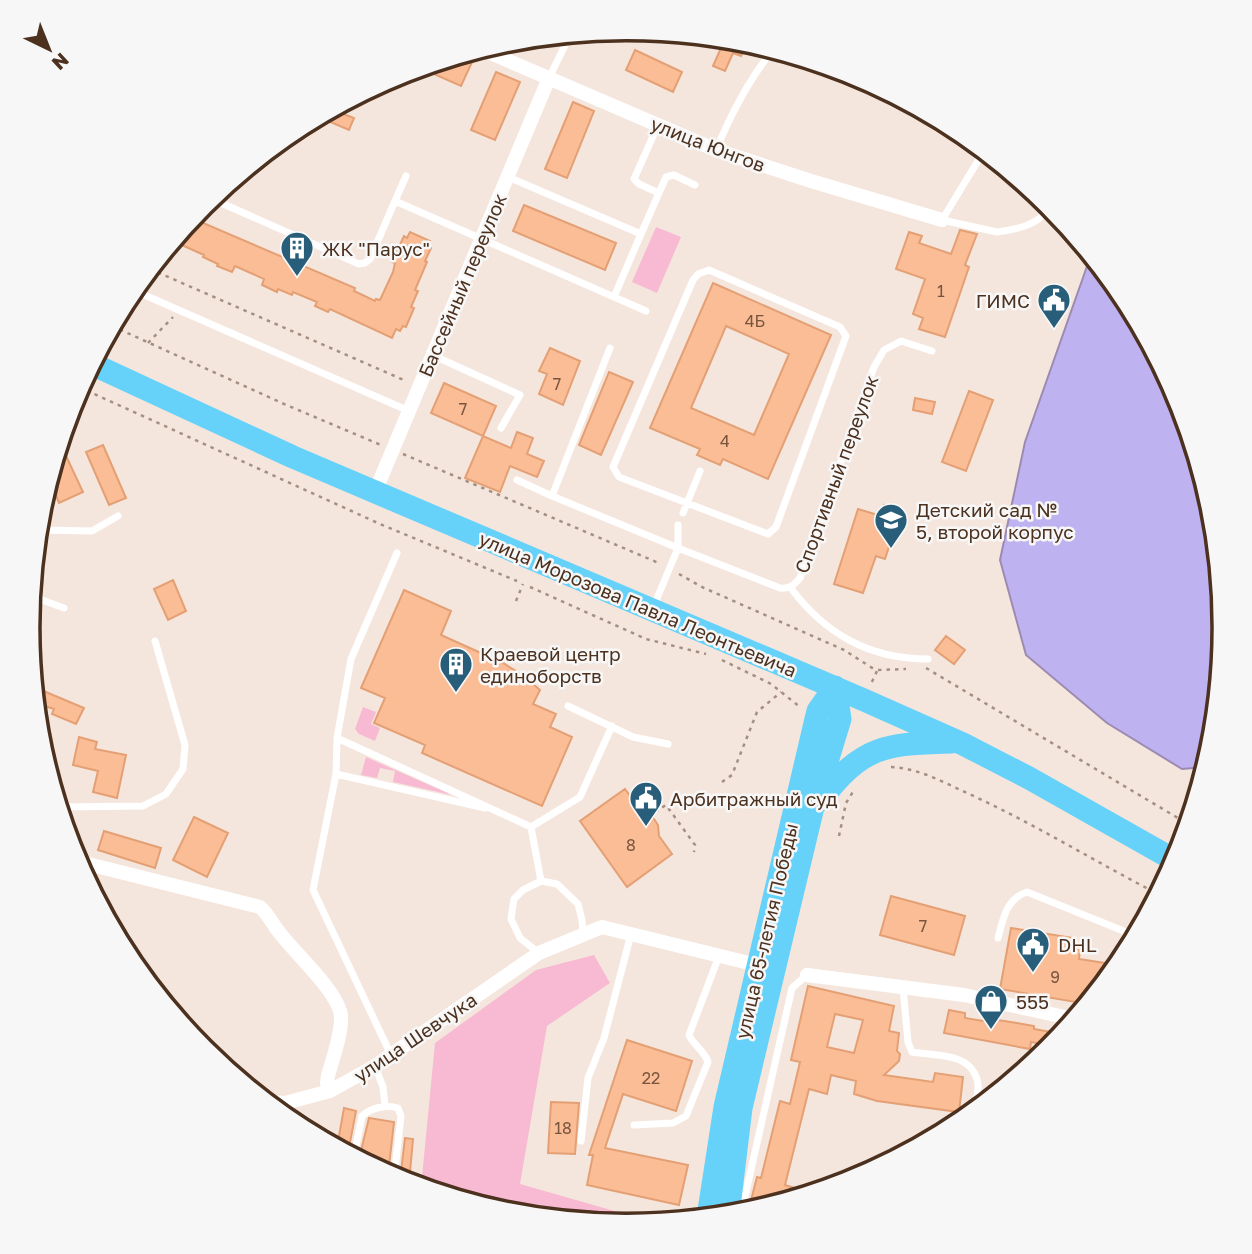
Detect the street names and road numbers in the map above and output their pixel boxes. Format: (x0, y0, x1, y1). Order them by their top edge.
street label: улица Юнгов (648, 112, 768, 176)
street label: Бассейный переулок (413, 190, 511, 380)
street label: Спортивный переулок (789, 372, 883, 576)
street label: улица Морозова Павла Леонтьевича (476, 526, 800, 682)
street label: улица 65-летия Победы (730, 821, 802, 1041)
street label: улица Шевчука (349, 987, 481, 1087)

